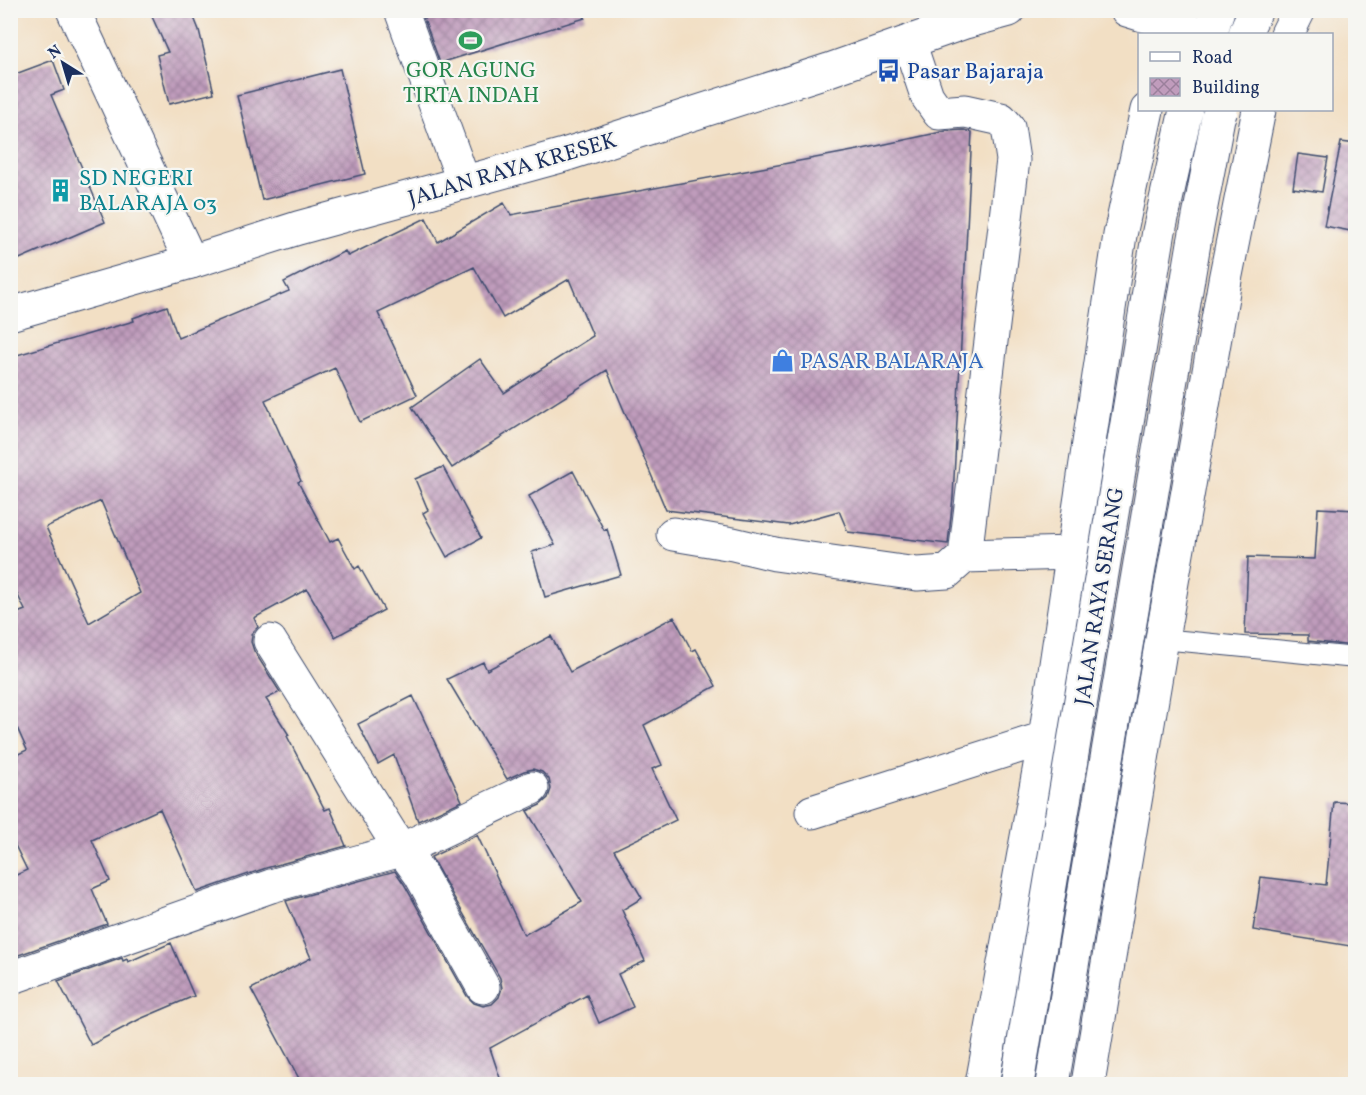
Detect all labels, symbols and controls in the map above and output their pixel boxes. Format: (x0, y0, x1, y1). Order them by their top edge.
sports icon: GOR AGUNG TIRTA INDAH (458, 27, 484, 53)
north arrow (33, 33, 93, 93)
legend (1138, 33, 1333, 111)
text: N (44, 40, 67, 65)
text: Road (1192, 46, 1233, 71)
place label: GOR AGUNG TIRTA INDAH (403, 56, 539, 112)
bus stop icon: Pasar Bajaraja (876, 57, 902, 83)
place label: Pasar Bajaraja (907, 57, 1044, 88)
text: Building (1192, 76, 1260, 101)
street label: JALAN RAYA KRESEK (405, 126, 621, 215)
place label: SD NEGERI BALARAJA 03 (79, 164, 217, 220)
building icon: SD NEGERI BALARAJA 03 (48, 177, 74, 203)
shop icon: PASAR BALARAJA (769, 347, 795, 373)
place label: PASAR BALARAJA (800, 347, 984, 378)
street label: JALAN RAYA SERANG (1068, 485, 1133, 708)

